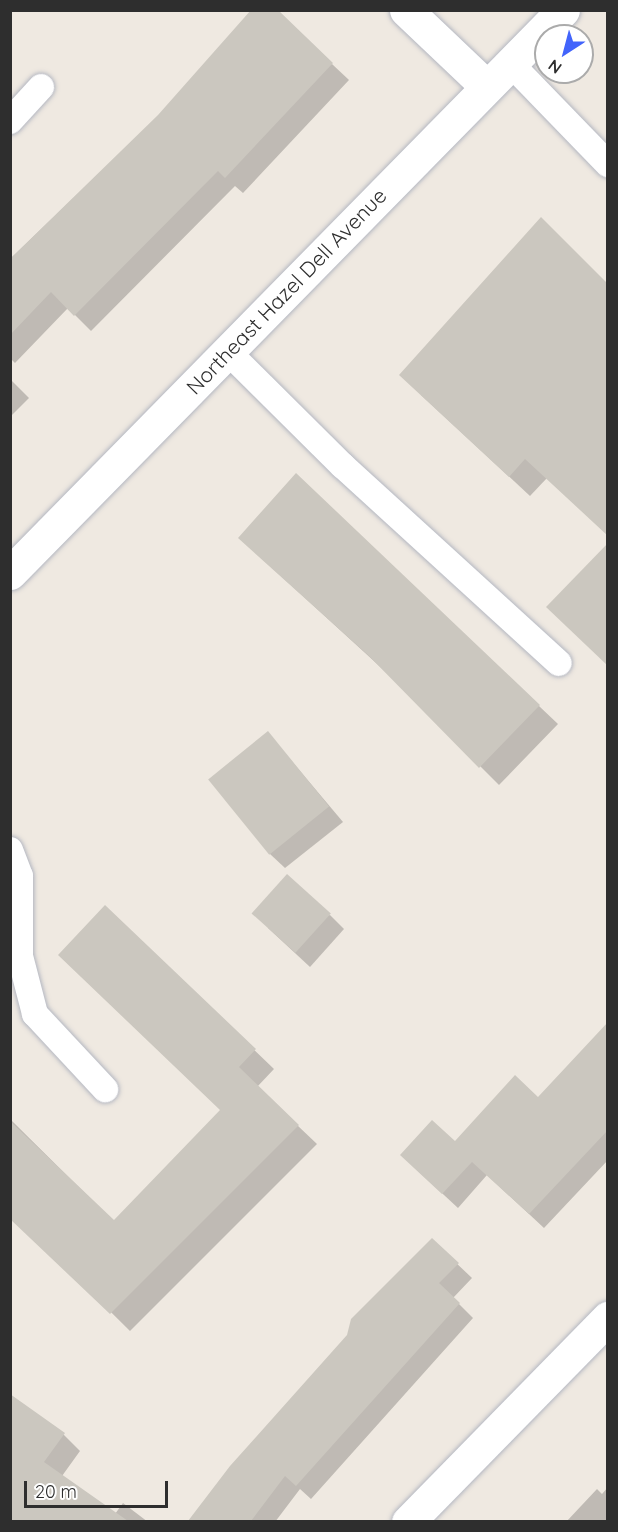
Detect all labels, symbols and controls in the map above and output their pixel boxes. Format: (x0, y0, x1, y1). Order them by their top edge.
north arrow (534, 24, 594, 84)
text: N (544, 55, 565, 78)
street label: Northeast Hazel Dell Avenue (181, 183, 391, 399)
scale bar (27, 1469, 171, 1507)
text: 20 m (35, 1480, 77, 1503)

